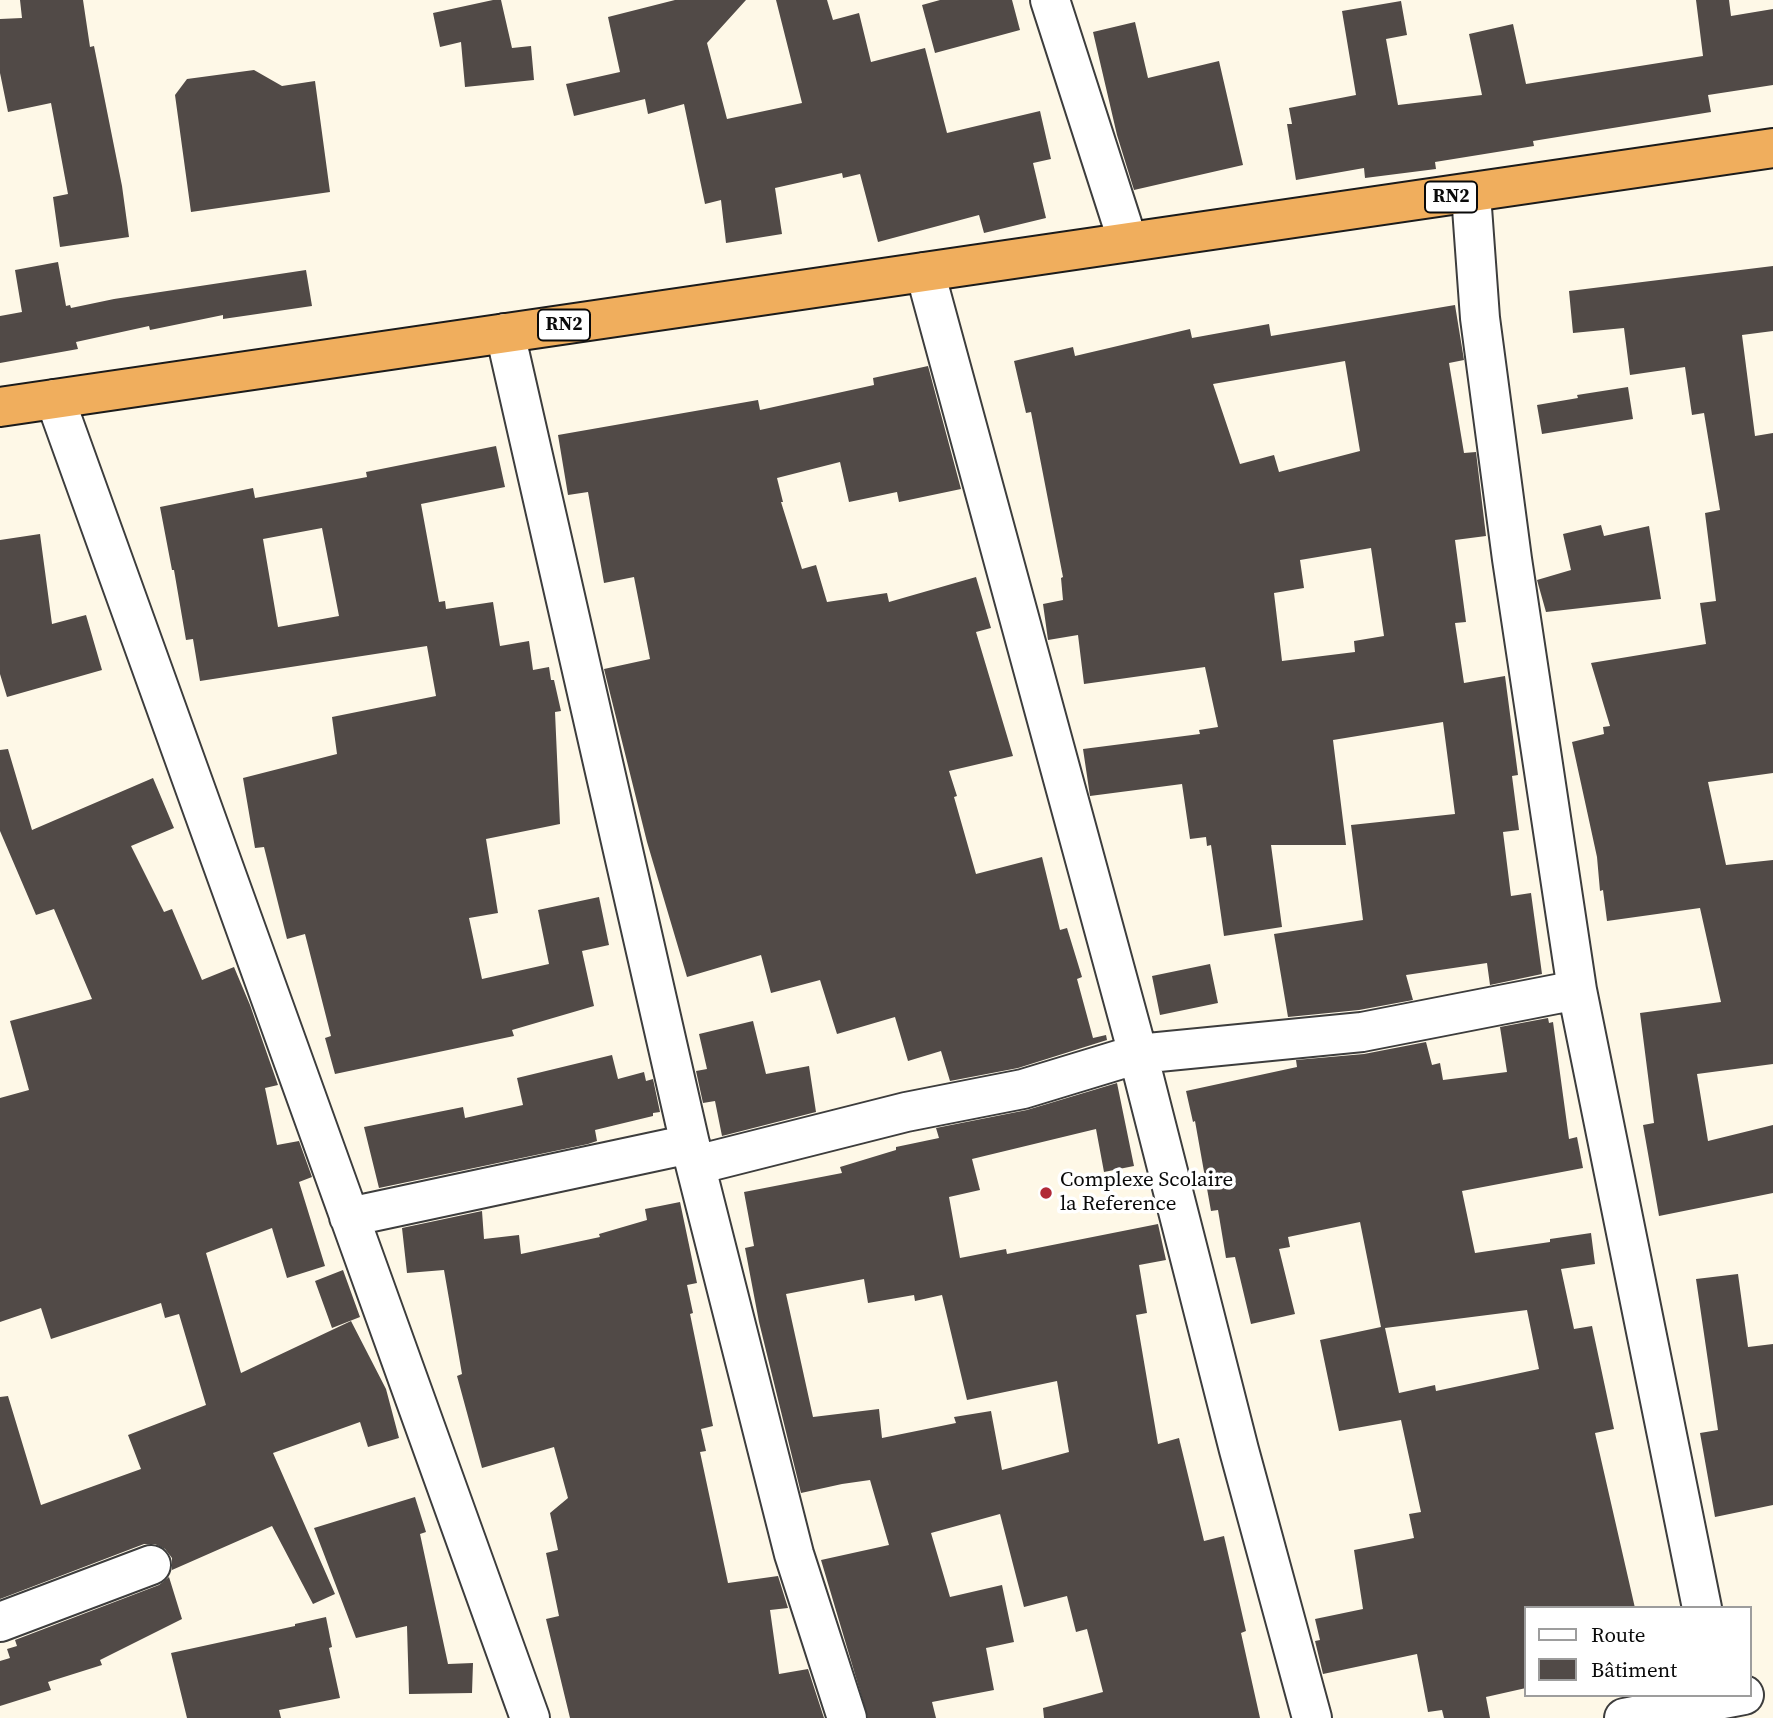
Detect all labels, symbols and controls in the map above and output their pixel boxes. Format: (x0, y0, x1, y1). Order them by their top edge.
road number: RN2 (1425, 182, 1477, 212)
road number: RN2 (538, 310, 590, 340)
place label: Complexe Scolaire la Reference (1060, 1168, 1233, 1218)
marker: Complexe Scolaire la Reference (1038, 1185, 1054, 1201)
legend (1524, 1606, 1752, 1697)
text: Route (1591, 1620, 1646, 1649)
text: Bâtiment (1591, 1655, 1677, 1684)

